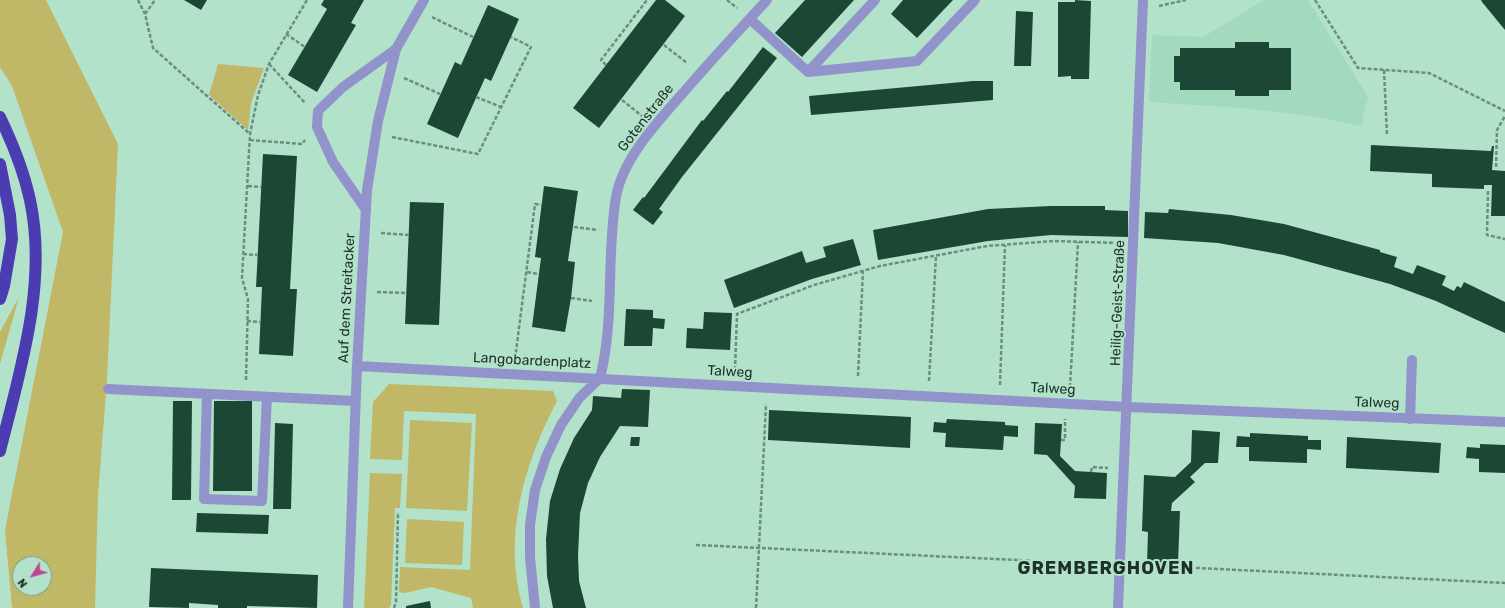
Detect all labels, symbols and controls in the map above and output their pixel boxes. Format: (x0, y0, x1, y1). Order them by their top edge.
street label: Gotenstraße (614, 81, 678, 155)
street label: Auf dem Streitacker (335, 233, 359, 363)
street label: Heilig-Geist-Straße (1107, 240, 1129, 366)
street label: Langobardenplatz (472, 350, 592, 372)
street label: Talweg (707, 362, 753, 382)
street label: Talweg (1030, 379, 1076, 399)
street label: Talweg (1354, 394, 1400, 412)
north arrow (12, 556, 52, 596)
district label: GREMBERGHOVEN (1017, 558, 1195, 580)
text: N (15, 576, 30, 590)

